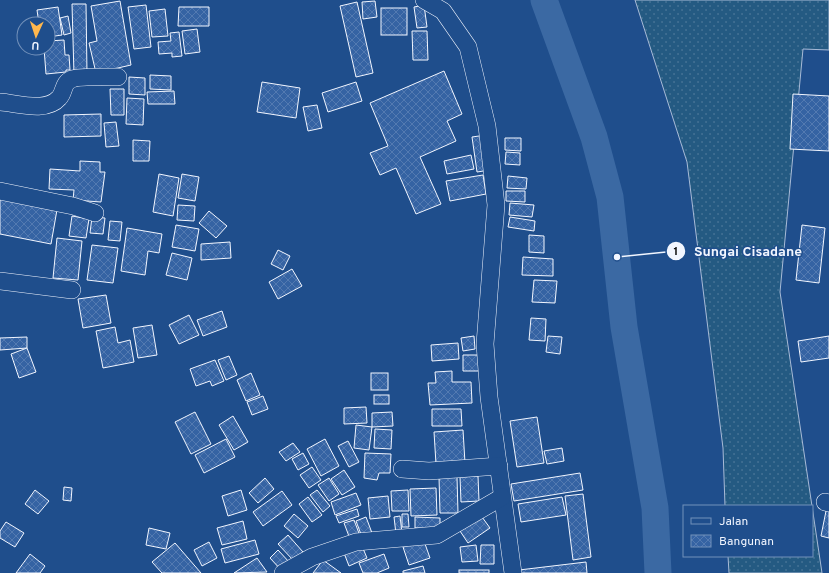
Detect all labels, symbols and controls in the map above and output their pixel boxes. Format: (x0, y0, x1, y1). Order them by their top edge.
north arrow (16, 16, 56, 56)
text: U (31, 38, 40, 52)
callout: Sungai Cisadane (666, 238, 810, 264)
text: 1 (674, 244, 678, 260)
text: Sungai Cisadane (694, 244, 802, 261)
legend (683, 505, 813, 557)
text: Jalan (719, 514, 748, 530)
text: Bangunan (719, 534, 774, 550)

